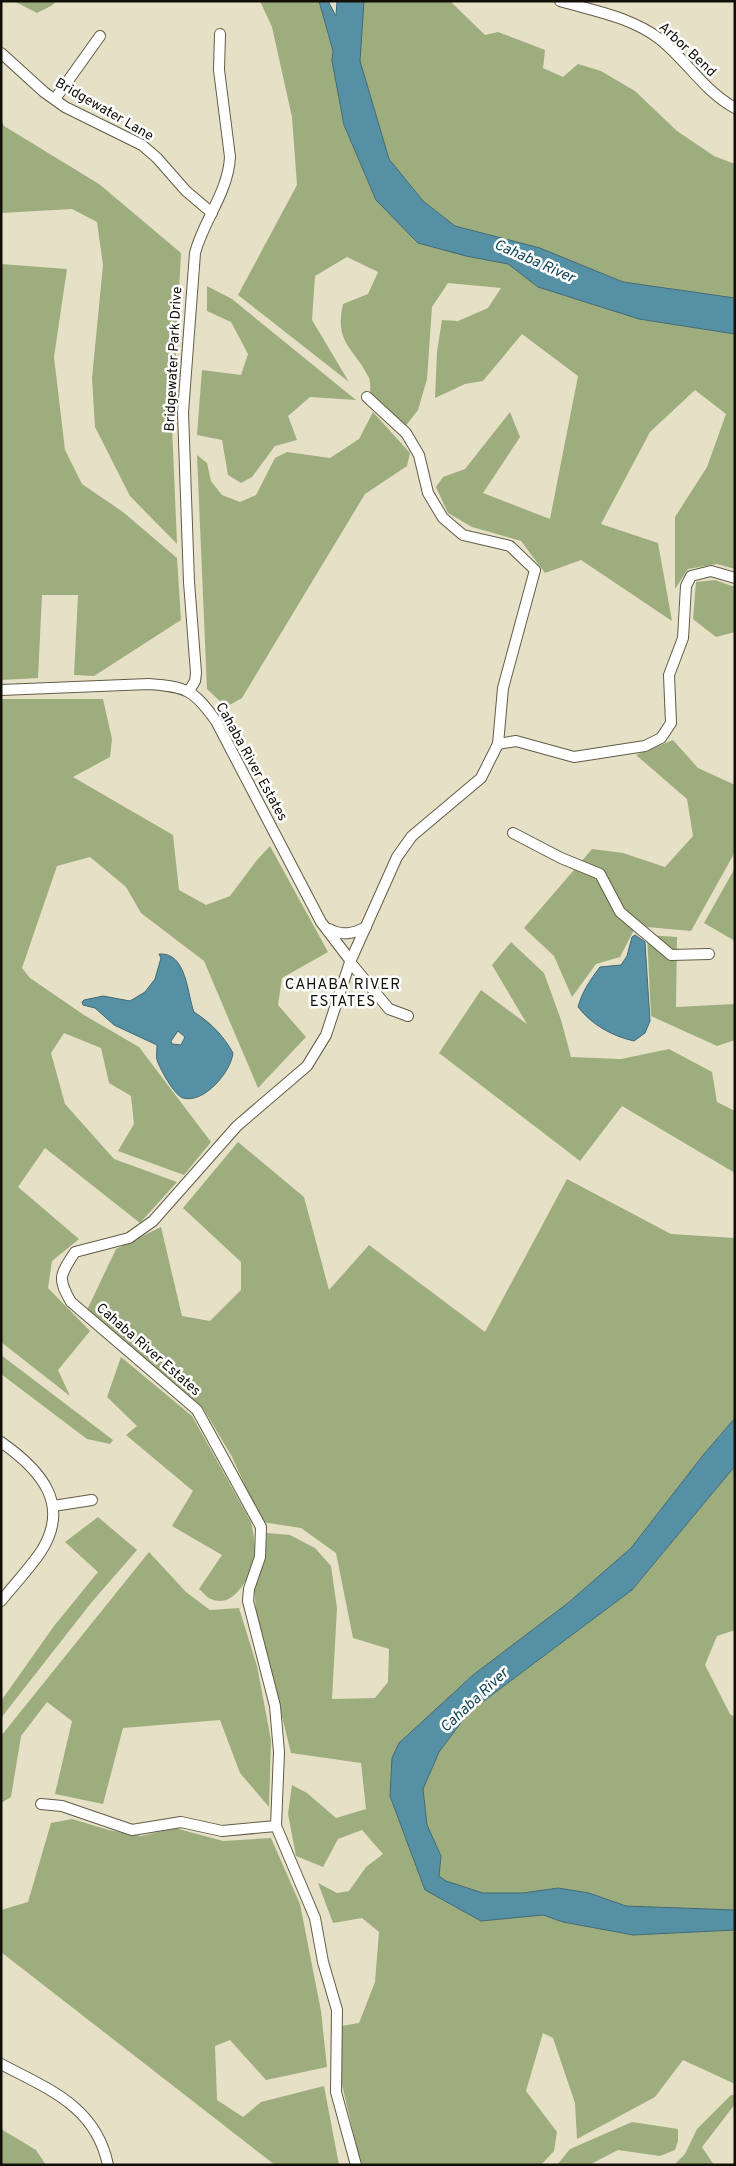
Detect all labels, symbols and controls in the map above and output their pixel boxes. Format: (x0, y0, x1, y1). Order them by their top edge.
street label: Arbor Bend (655, 19, 719, 81)
street label: Bridgewater Lane (52, 75, 156, 145)
water label: Cahaba River (491, 236, 578, 289)
street label: Bridgewater Park Drive (162, 286, 186, 432)
street label: Cahaba River Estates (211, 700, 291, 824)
district label: CAHABA RIVER ESTATES (285, 976, 401, 1012)
street label: Cahaba River Estates (92, 1300, 204, 1400)
water label: Cahaba River (437, 1664, 514, 1737)

